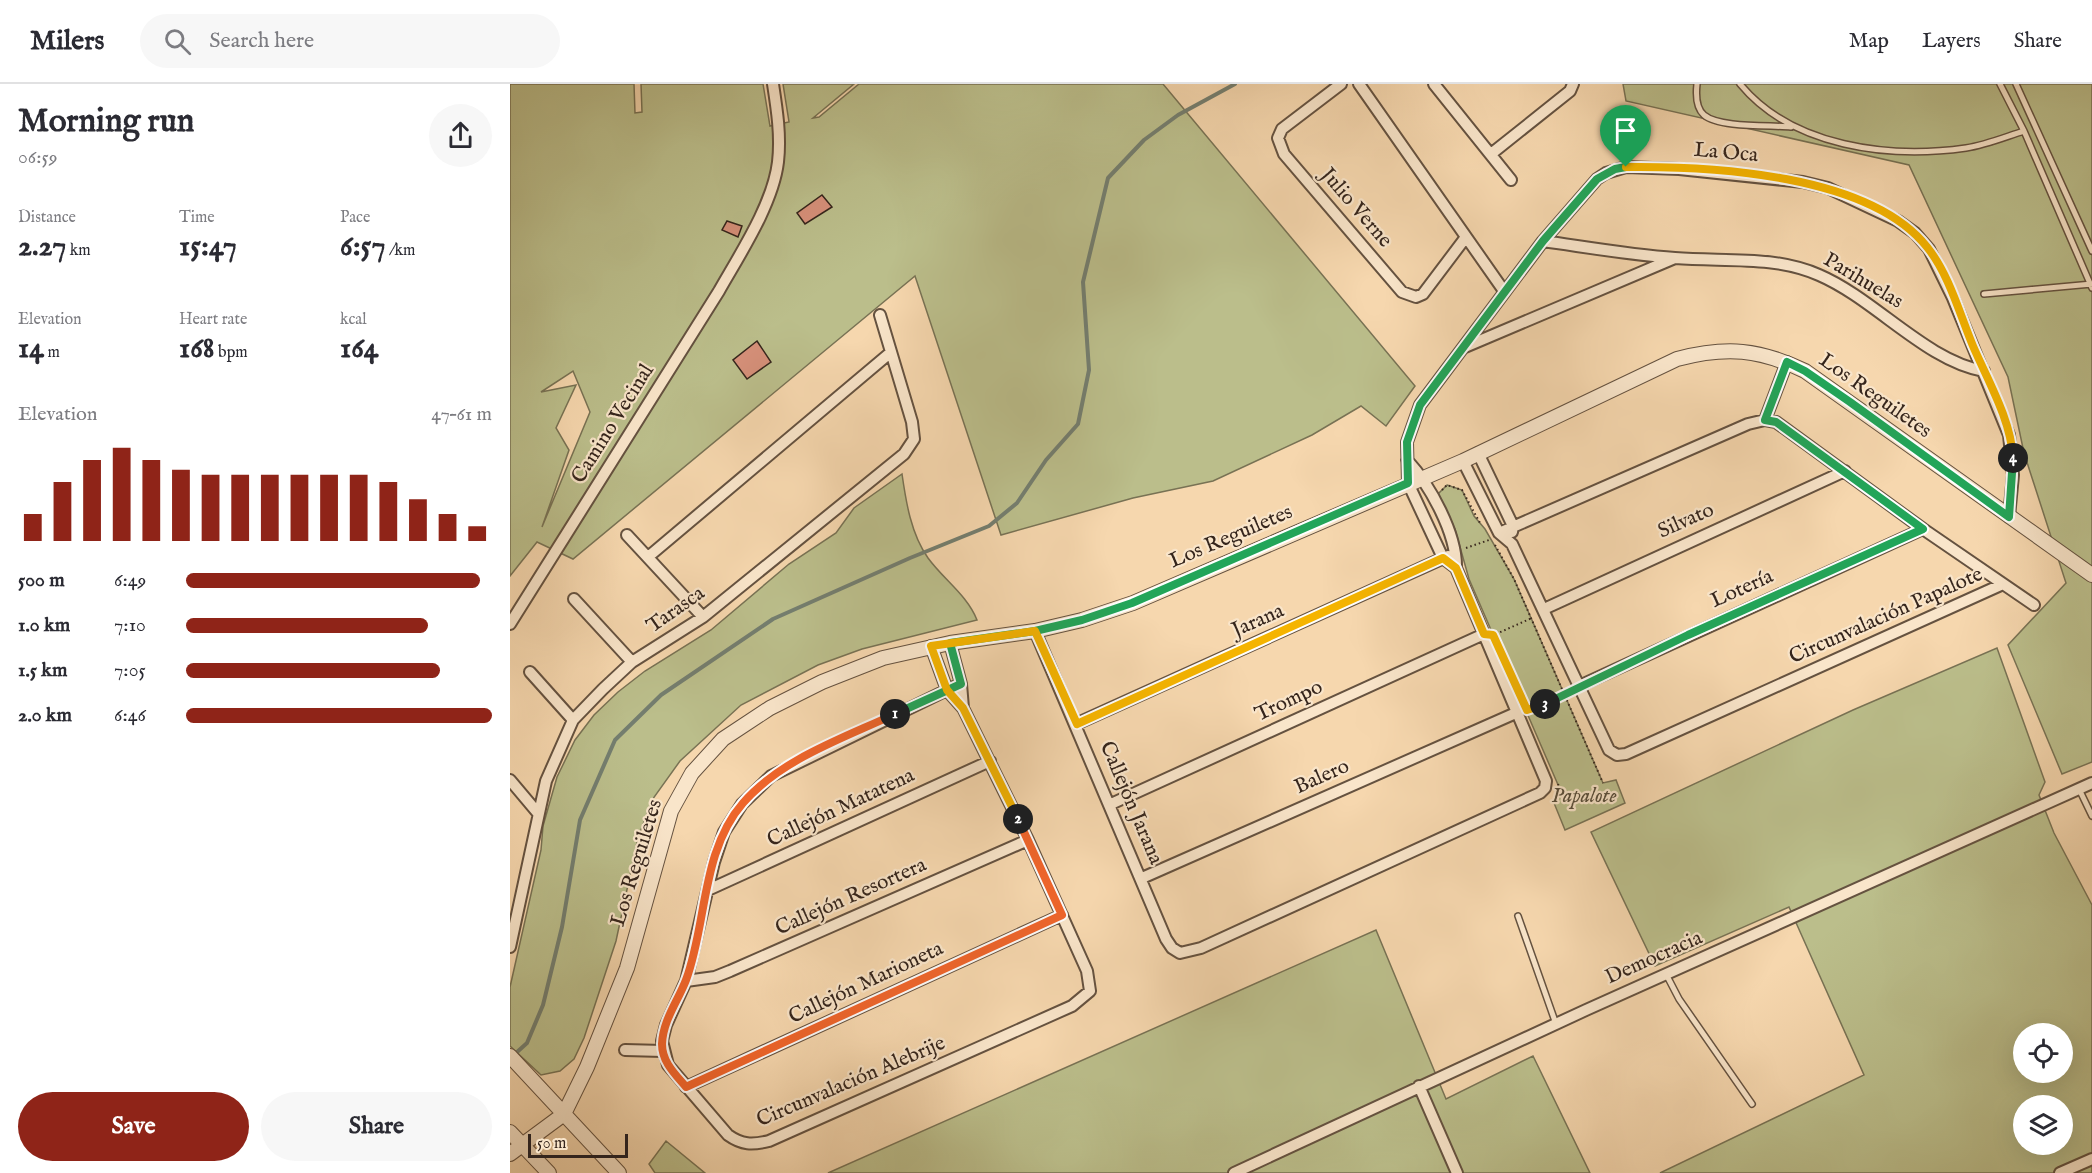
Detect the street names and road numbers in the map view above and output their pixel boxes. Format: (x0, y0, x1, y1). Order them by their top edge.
street label: La Oca (1693, 137, 1760, 169)
street label: Julio Verne (1313, 161, 1398, 254)
street label: Parihuelas (1818, 247, 1908, 315)
street label: Los Reguiletes (1813, 347, 1937, 445)
street label: Camino Vecinal (566, 359, 661, 489)
street label: Silvato (1654, 497, 1718, 545)
street label: Los Reguiletes (1165, 499, 1297, 575)
street label: Circunvalación Papalote (1785, 561, 1987, 671)
street label: Lotería (1706, 563, 1778, 615)
street label: Tarasca (642, 580, 711, 640)
street label: Jarana (1226, 597, 1289, 645)
street label: Trompo (1251, 674, 1327, 728)
street label: Callejón Jarana (1093, 737, 1169, 870)
street label: Balero (1290, 753, 1354, 801)
street label: Callejón Matatena (763, 762, 920, 854)
street label: Los Reguiletes (605, 796, 669, 930)
street label: Callejón Resortera (771, 851, 932, 942)
street label: Democracia (1601, 924, 1708, 991)
street label: Callejón Marioneta (784, 935, 948, 1031)
street label: Circunvalación Alebrije (753, 1030, 950, 1134)

